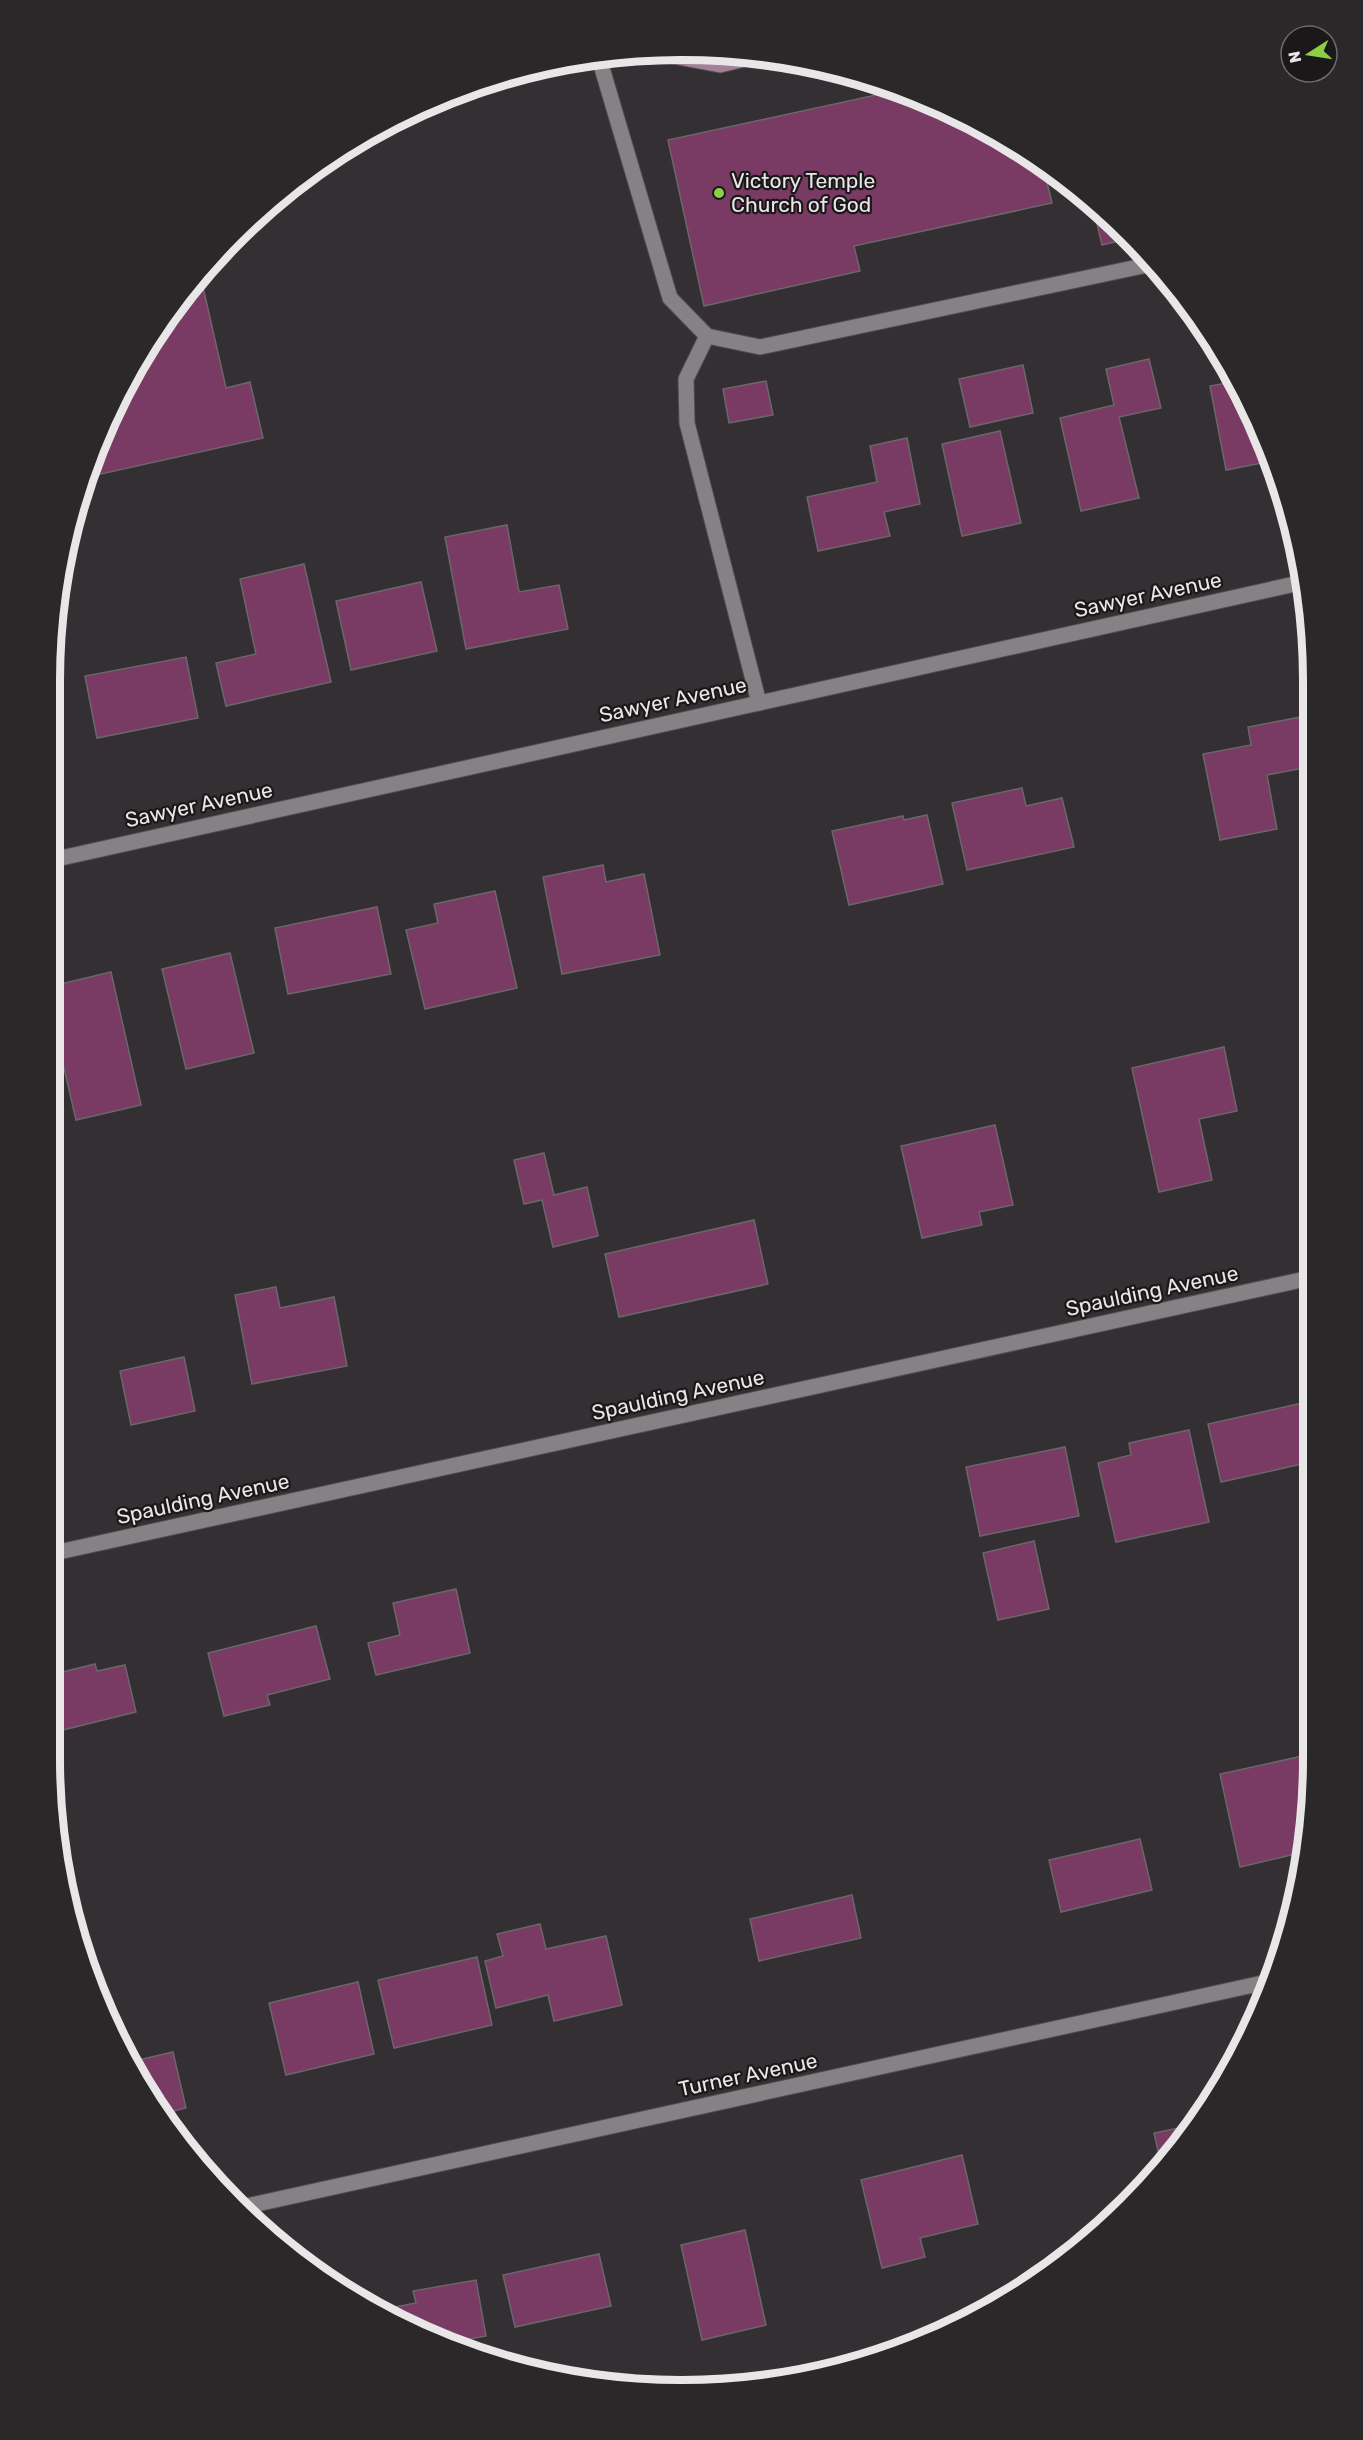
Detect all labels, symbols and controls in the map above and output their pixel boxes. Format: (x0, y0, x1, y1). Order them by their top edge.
north arrow (1279, 24, 1339, 84)
text: N (1284, 49, 1305, 65)
place label: Victory Temple Church of God (731, 168, 875, 217)
marker: Victory Temple Church of God (712, 186, 726, 200)
street label: Sawyer Avenue (1072, 567, 1224, 622)
street label: Sawyer Avenue (597, 672, 749, 727)
street label: Sawyer Avenue (123, 777, 275, 832)
street label: Spaulding Avenue (1063, 1260, 1241, 1321)
street label: Spaulding Avenue (589, 1364, 767, 1425)
street label: Spaulding Avenue (114, 1468, 292, 1529)
street label: Turner Avenue (676, 2048, 820, 2101)

